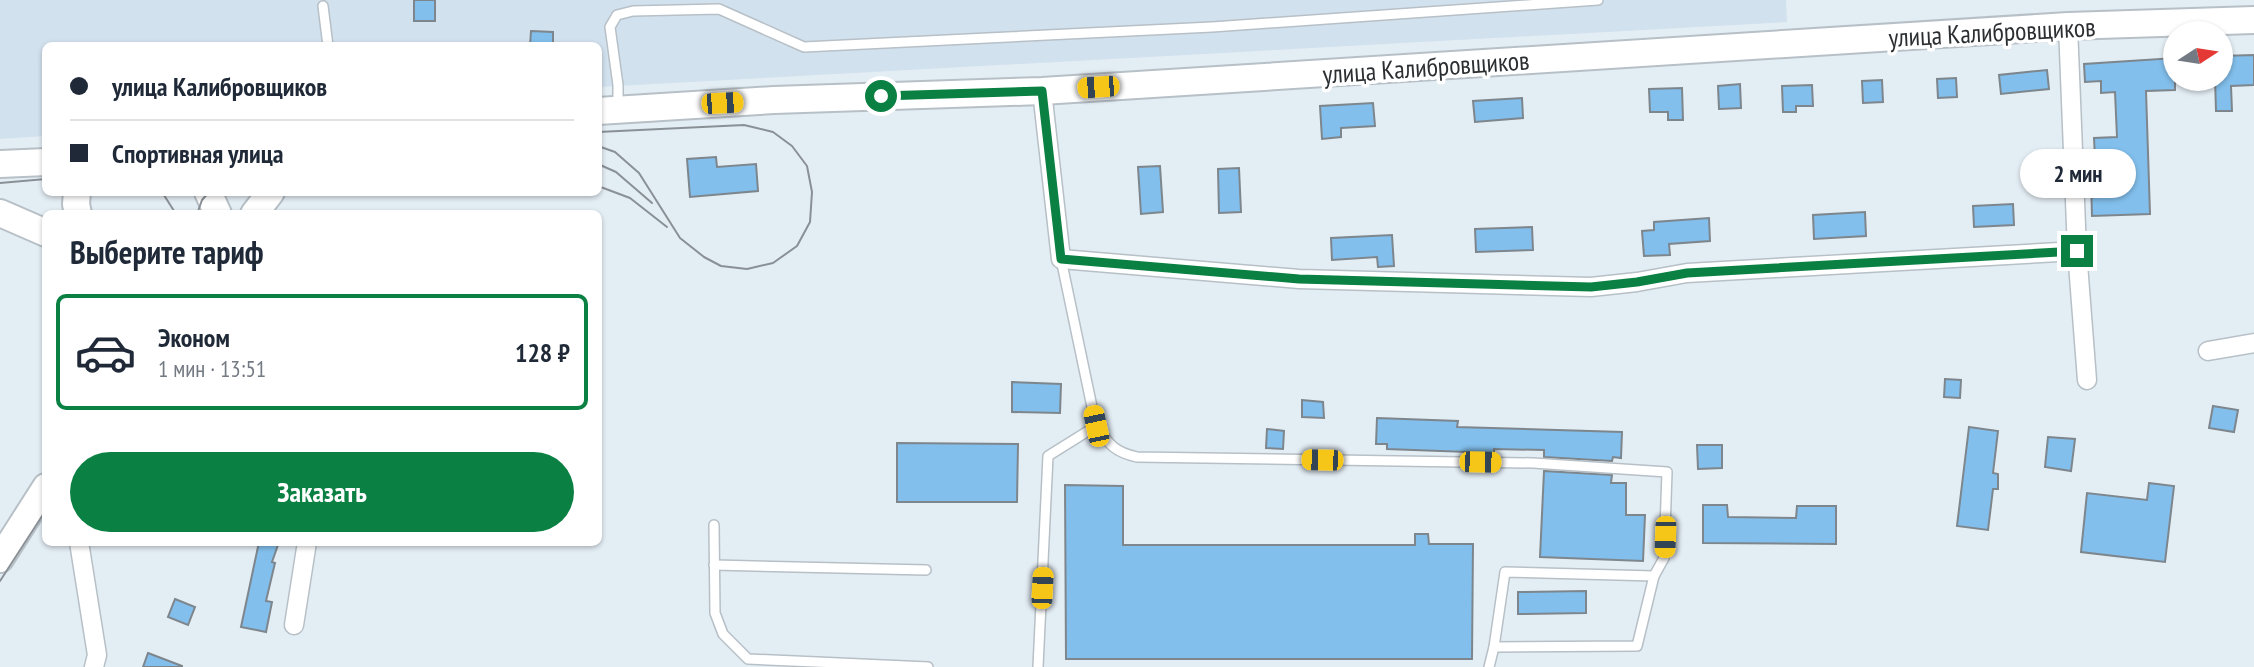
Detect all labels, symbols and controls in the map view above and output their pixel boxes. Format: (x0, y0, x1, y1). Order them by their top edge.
street label: улица Калибровщиков (1888, 10, 2096, 54)
north arrow (2163, 21, 2233, 91)
map controls (2163, 21, 2233, 91)
street label: улица Калибровщиков (1322, 43, 1530, 91)
text: улица Калибровщиков (112, 70, 327, 103)
car (1077, 75, 1120, 99)
route start (865, 80, 897, 112)
car (701, 91, 744, 115)
text: Спортивная улица (112, 137, 284, 170)
callout: 2 мин (2019, 149, 2135, 198)
text: 2 мин (2053, 159, 2103, 188)
text: Выберите тариф (70, 231, 264, 273)
route end (2061, 235, 2093, 267)
icon: car (74, 321, 137, 384)
text: Эконом (158, 321, 230, 354)
text: 128 ₽ (515, 336, 570, 369)
text: 1 мин · 13:51 (158, 354, 266, 383)
car (1082, 403, 1111, 449)
car (1301, 449, 1344, 471)
car (1459, 451, 1502, 473)
button: Заказать (70, 452, 574, 532)
car (1654, 516, 1677, 558)
car (1031, 566, 1054, 610)

